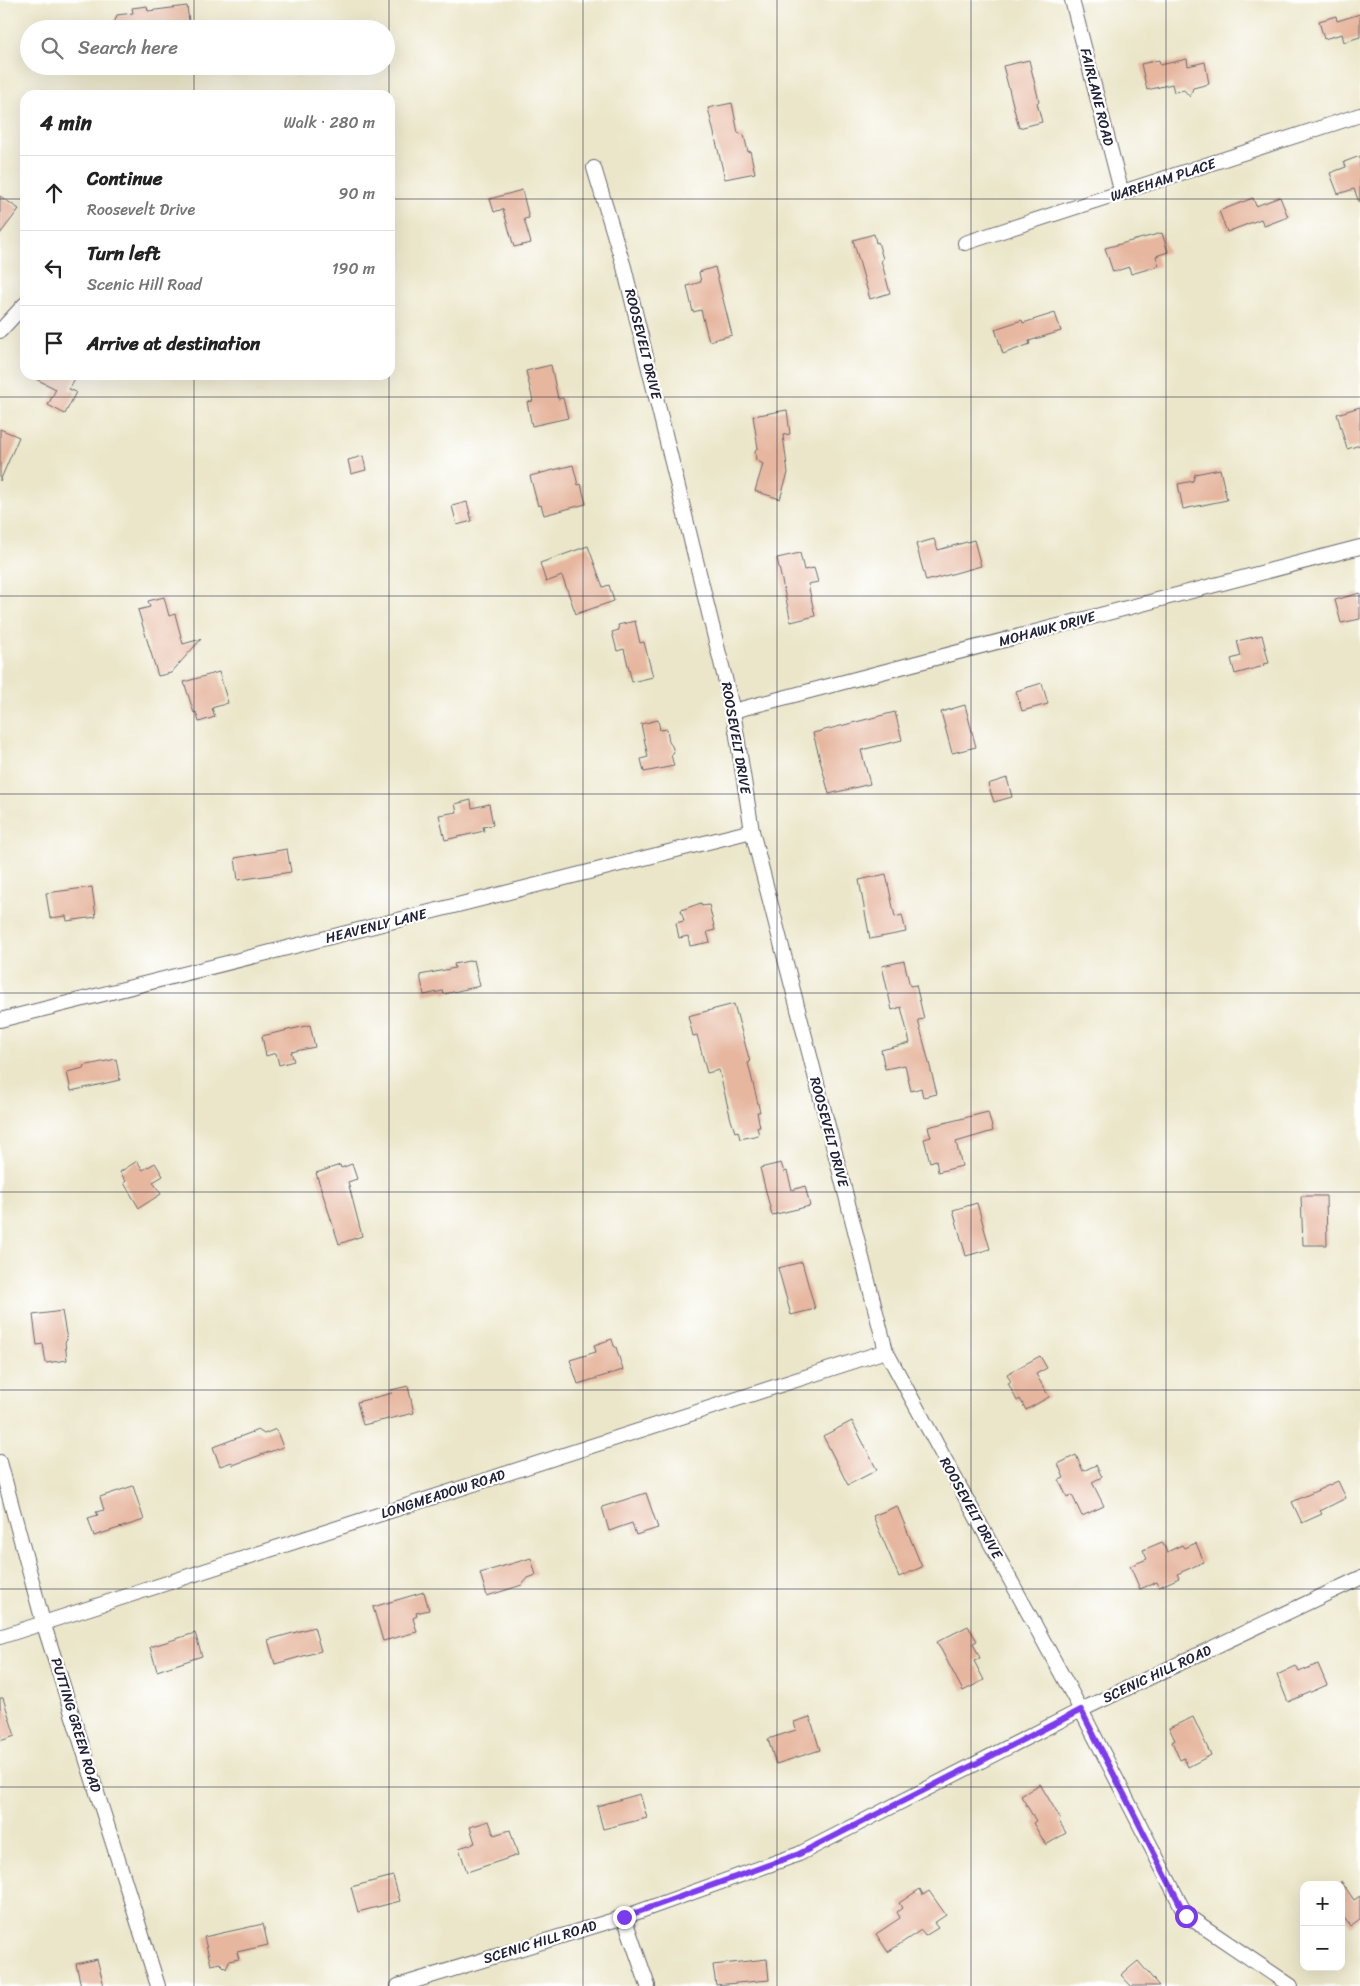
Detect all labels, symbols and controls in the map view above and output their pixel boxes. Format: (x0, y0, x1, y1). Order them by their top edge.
search box (20, 20, 395, 75)
text: Search here (78, 31, 178, 64)
icon: search (38, 34, 66, 62)
street label: FAIRLANE ROAD (1073, 45, 1121, 149)
text: 4 min (40, 104, 92, 142)
text: Walk · 280 m (284, 108, 375, 137)
street label: WAREHAM PLACE (1107, 151, 1220, 209)
text: Continue (87, 162, 163, 195)
icon: ahead (40, 179, 68, 207)
text: 90 m (339, 179, 375, 208)
text: Roosevelt Drive (87, 195, 195, 224)
text: Turn left (87, 237, 160, 270)
icon: left (40, 254, 68, 282)
text: 190 m (332, 254, 375, 283)
text: Scenic Hill Road (87, 270, 202, 299)
street label: ROOSEVELT DRIVE (617, 286, 669, 403)
text: Arrive at destination (87, 327, 260, 360)
icon: arrive (40, 329, 68, 357)
street label: MOHAWK DRIVE (996, 604, 1099, 654)
street label: ROOSEVELT DRIVE (714, 680, 758, 797)
street label: HEAVENLY LANE (323, 901, 431, 951)
street label: ROOSEVELT DRIVE (802, 1074, 856, 1191)
street label: ROOSEVELT DRIVE (933, 1452, 1010, 1565)
street label: LONGMEADOW ROAD (377, 1462, 509, 1526)
street label: SCENIC HILL ROAD (1098, 1638, 1216, 1710)
street label: PUTTING GREEN ROAD (44, 1655, 109, 1796)
map controls (1300, 1881, 1345, 1971)
button: + (1300, 1881, 1345, 1926)
route start (1175, 1905, 1198, 1928)
route end (613, 1906, 636, 1929)
street label: SCENIC HILL ROAD (480, 1913, 601, 1971)
button: − (1300, 1926, 1345, 1971)

